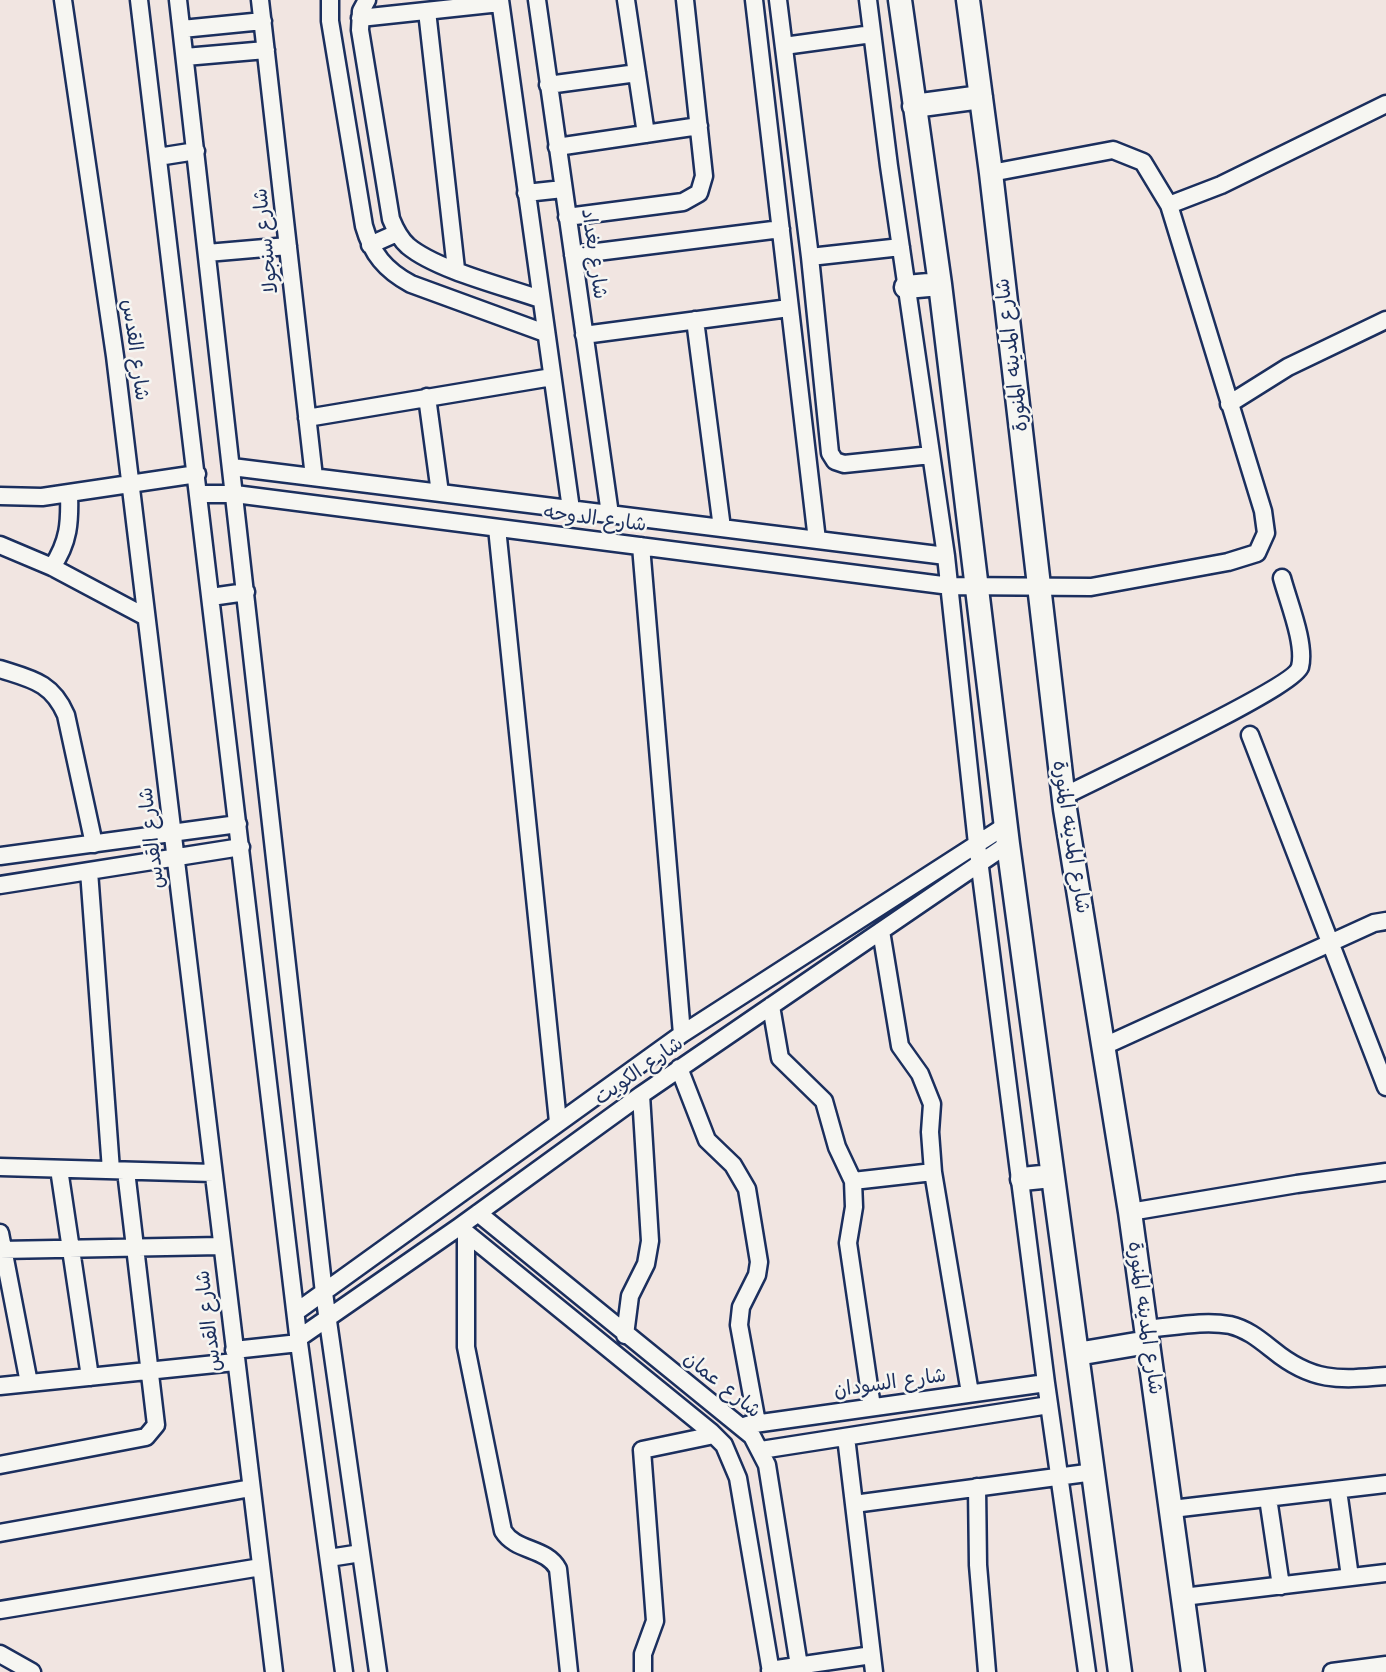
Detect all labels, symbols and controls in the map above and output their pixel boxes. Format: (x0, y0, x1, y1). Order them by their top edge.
street label: شارع سنجولا (249, 187, 283, 295)
street label: شارع بغداد (576, 207, 612, 301)
street label: شارع المدينه المنورة (991, 277, 1033, 433)
street label: شارع القدس (116, 298, 154, 402)
street label: شارع الدوحه (542, 501, 648, 537)
street label: شارع المدينه المنورة (1047, 759, 1095, 915)
street label: شارع القدس (134, 786, 170, 890)
street label: شارع الكويت (590, 1032, 688, 1110)
street label: شارع المدينه المنورة (1122, 1240, 1168, 1396)
street label: شارع القدس (191, 1269, 227, 1373)
street label: شارع عمان (678, 1347, 766, 1423)
street label: شارع السودان (832, 1363, 948, 1403)

